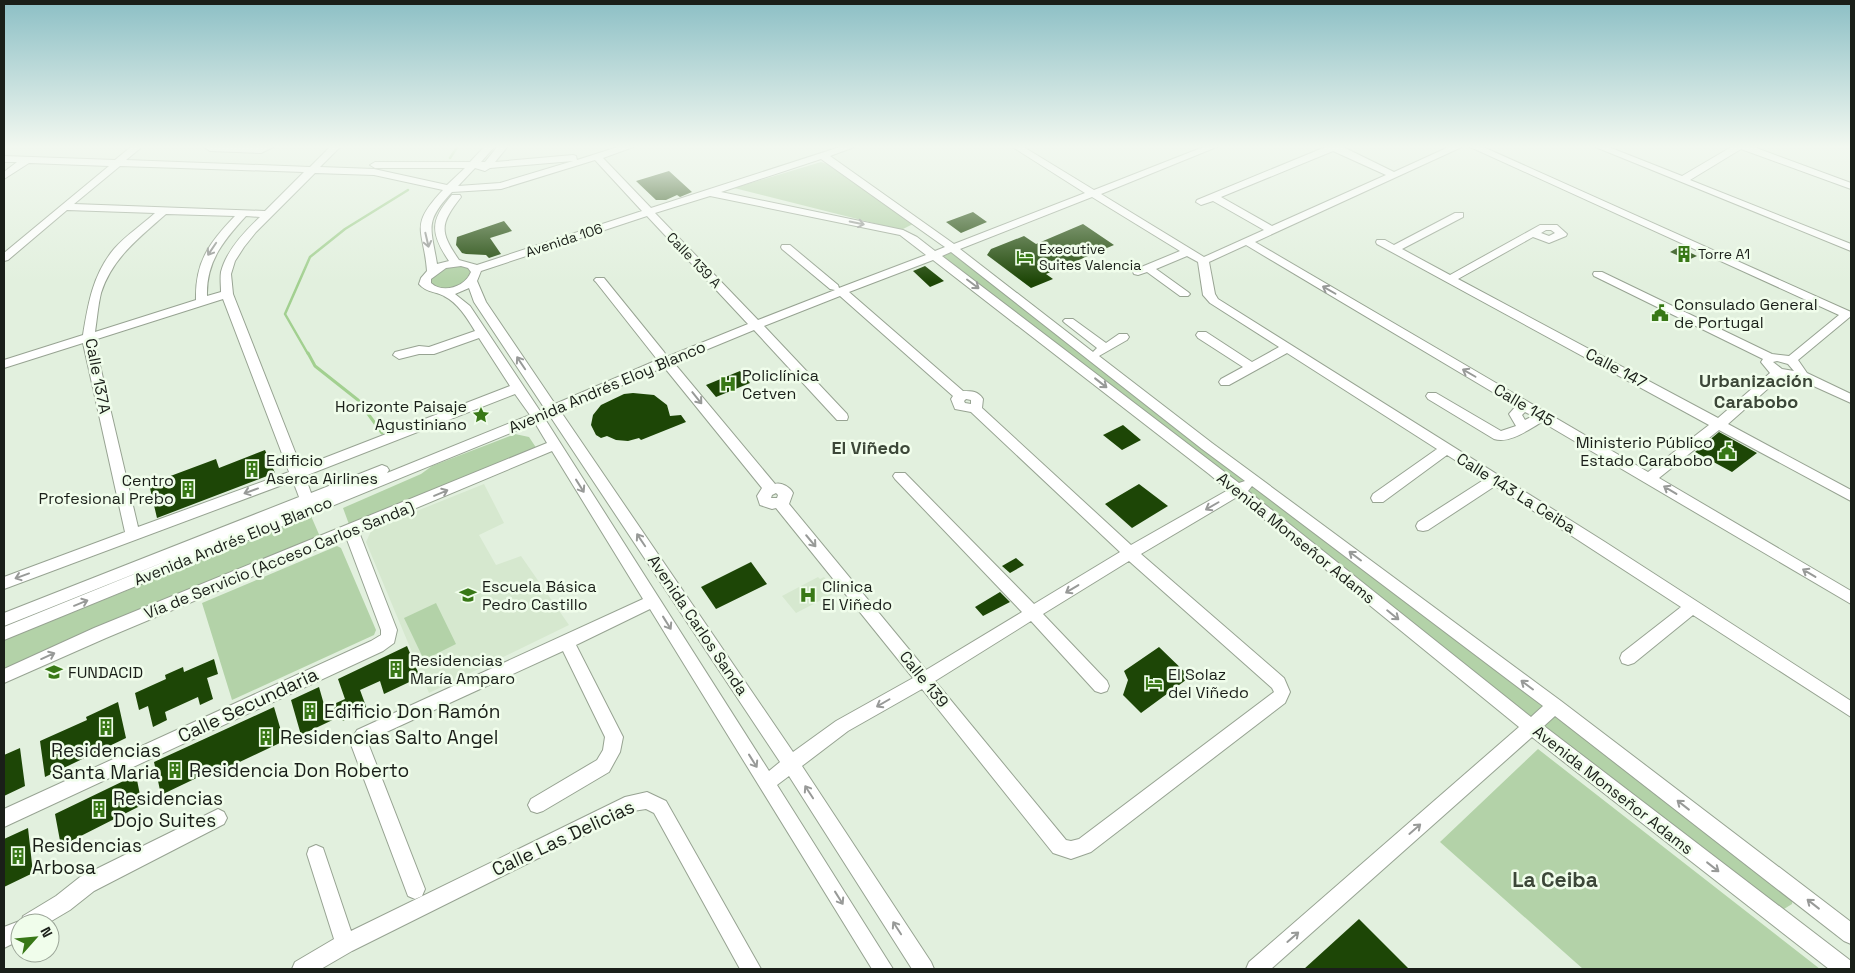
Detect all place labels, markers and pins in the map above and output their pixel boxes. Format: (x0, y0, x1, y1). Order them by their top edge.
place label: Executive Suites Valencia (1039, 240, 1141, 274)
building icon: Torre A1 (1674, 244, 1694, 264)
place label: Torre A1 (1698, 245, 1750, 263)
hotel icon: Executive Suites Valencia (1015, 247, 1035, 267)
place label: Consulado General de Portugal (1674, 294, 1818, 333)
public building icon: Consulado General de Portugal (1650, 303, 1670, 323)
place label: Policlínica Cetven (742, 365, 819, 404)
hospital icon: Policlínica Cetven (718, 374, 738, 394)
place label: Horizonte Paisaje Agustiniano (335, 396, 467, 435)
place icon: Horizonte Paisaje Agustiniano (471, 405, 491, 425)
place label: Ministerio Público Estado Carabobo (1576, 432, 1713, 471)
public building icon: Ministerio Público Estado Carabobo (1717, 441, 1737, 461)
place label: Edificio Aserca Airlines (266, 450, 378, 489)
building icon: Edificio Aserca Airlines (242, 459, 262, 479)
place label: Centro Profesional Prebo (39, 470, 174, 509)
building icon: Centro Profesional Prebo (178, 479, 198, 499)
place label: Escuela Básica Pedro Castillo (482, 576, 596, 615)
place label: Clinica El Viñedo (822, 576, 892, 615)
school or university icon: Escuela Básica Pedro Castillo (458, 585, 478, 605)
hospital icon: Clinica El Viñedo (798, 585, 818, 605)
place label: Residencias María Amparo (410, 650, 515, 689)
building icon: Residencias María Amparo (386, 659, 406, 679)
school or university icon: FUNDACID (44, 662, 64, 682)
place label: FUNDACID (68, 662, 143, 683)
place label: El Solaz del Viñedo (1168, 664, 1249, 703)
hotel icon: El Solaz del Viñedo (1144, 673, 1164, 693)
place label: Edificio Don Ramón (324, 699, 500, 724)
building icon: Edificio Don Ramón (300, 701, 320, 721)
building icon: Residencias Santa Maria (96, 717, 116, 737)
place label: Residencias Salto Angel (280, 725, 499, 750)
building icon: Residencias Salto Angel (256, 727, 276, 747)
place label: Residencias Santa Maria (51, 738, 161, 785)
place label: Residencia Don Roberto (189, 758, 409, 783)
building icon: Residencia Don Roberto (165, 760, 185, 780)
place label: Residencias Dojo Suites (113, 786, 223, 833)
building icon: Residencias Dojo Suites (89, 799, 109, 819)
place label: Residencias Arbosa (32, 833, 142, 880)
building icon: Residencias Arbosa (8, 846, 28, 866)

